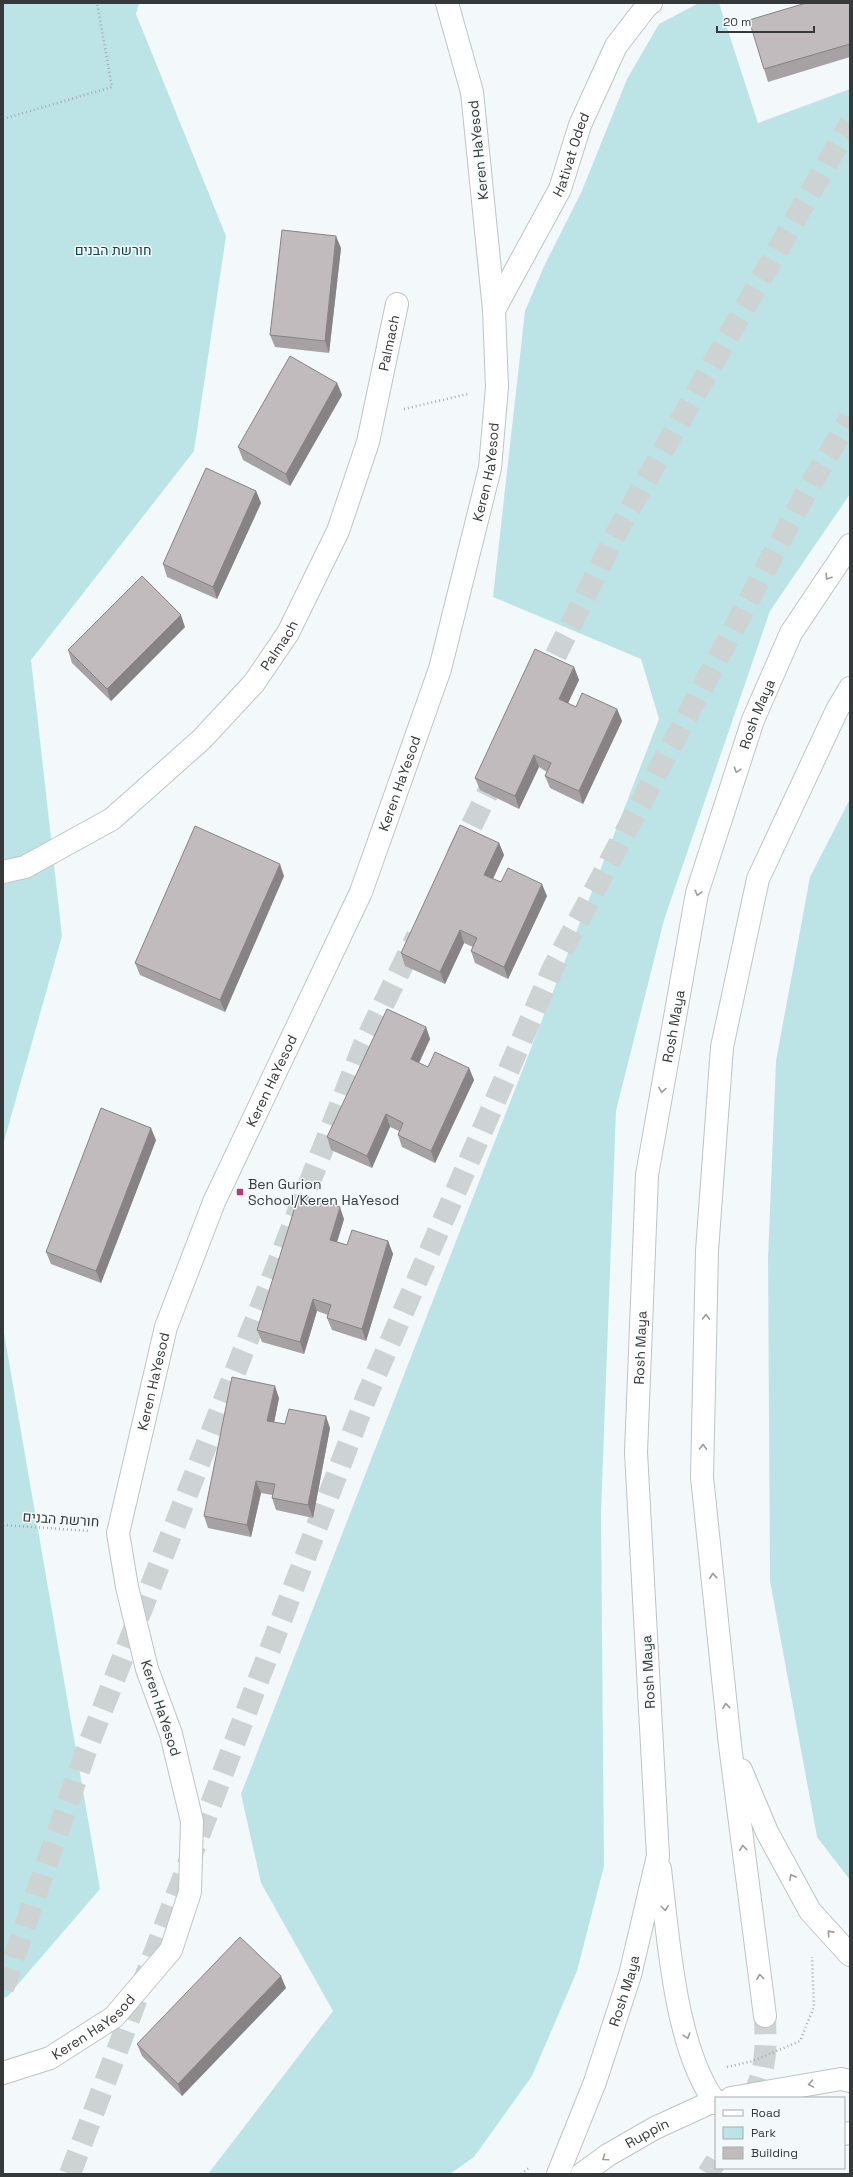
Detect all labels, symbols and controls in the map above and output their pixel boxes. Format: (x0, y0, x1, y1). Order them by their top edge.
scale bar (717, 8, 814, 34)
text: 20 m (723, 14, 751, 30)
street label: Keren HaYesod (464, 99, 492, 201)
street label: Hativat Oded (548, 110, 594, 200)
park label: חורשת הבנים (75, 241, 151, 259)
street label: Palmach (374, 313, 403, 372)
street label: Keren HaYesod (468, 422, 503, 523)
one-way arrow (825, 573, 833, 580)
street label: Palmach (256, 617, 302, 674)
street label: Rosh Maya (735, 676, 779, 751)
street label: Keren HaYesod (374, 733, 425, 834)
one-way arrow (733, 766, 742, 773)
one-way arrow (694, 890, 702, 897)
street label: Rosh Maya (658, 988, 689, 1064)
street label: Keren HaYesod (242, 1032, 301, 1130)
one-way arrow (659, 1087, 667, 1093)
place label: Ben Gurion School/Keren HaYesod (248, 1175, 399, 1209)
marker: Ben Gurion School/Keren HaYesod (235, 1187, 245, 1197)
street label: Rosh Maya (630, 1310, 651, 1385)
one-way arrow (701, 1314, 710, 1320)
street label: Keren HaYesod (133, 1331, 173, 1432)
one-way arrow (699, 1444, 707, 1450)
street label: חורשת הבנים (22, 1507, 100, 1531)
one-way arrow (708, 1573, 717, 1580)
street label: Rosh Maya (637, 1635, 659, 1709)
street label: Keren HaYesod (137, 1658, 185, 1758)
one-way arrow (722, 1703, 731, 1709)
one-way arrow (739, 1845, 748, 1851)
one-way arrow (789, 1873, 796, 1881)
one-way arrow (660, 1905, 669, 1911)
one-way arrow (828, 1930, 835, 1938)
street label: Rosh Maya (605, 1953, 643, 2029)
one-way arrow (756, 1974, 765, 1980)
street label: Keren HaYesod (48, 1990, 139, 2064)
one-way arrow (682, 2033, 691, 2040)
one-way arrow (808, 2079, 815, 2088)
legend (715, 2097, 845, 2169)
text: Road (751, 2105, 780, 2121)
street label: Ruppin (622, 2114, 672, 2152)
text: Park (751, 2125, 776, 2141)
text: Building (751, 2145, 798, 2161)
one-way arrow (602, 2153, 609, 2161)

